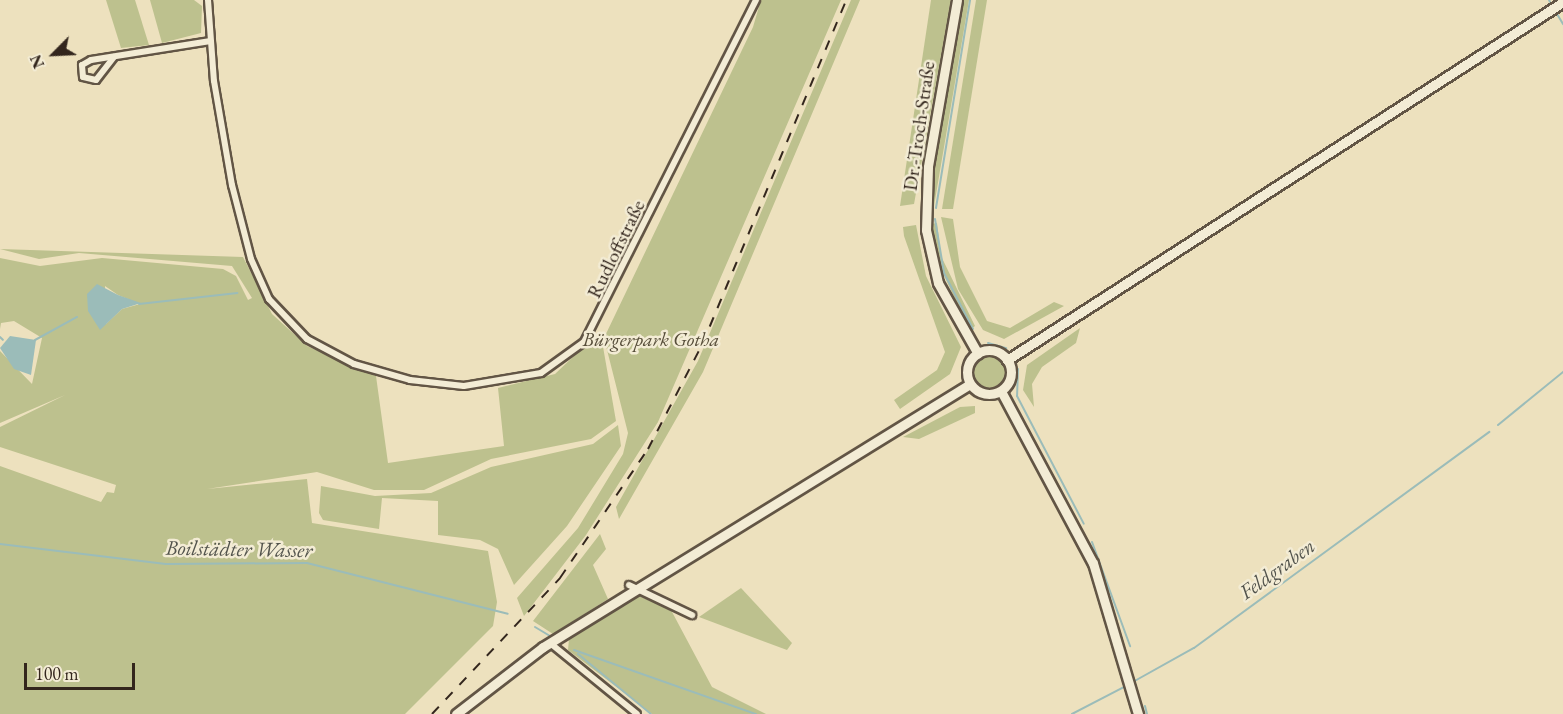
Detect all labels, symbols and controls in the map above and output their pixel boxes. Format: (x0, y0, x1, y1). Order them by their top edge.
north arrow (24, 24, 84, 84)
text: N (25, 51, 49, 72)
street label: Dr.-Troch-Straße (898, 60, 940, 192)
street label: Rudloffstraße (582, 196, 650, 302)
park label: Bürgerpark Gotha (583, 327, 719, 351)
water label: Feldgraben (1234, 533, 1320, 605)
water label: Boilstädter Wasser (165, 535, 313, 563)
scale bar (27, 651, 138, 689)
text: 100 m (35, 662, 79, 685)

